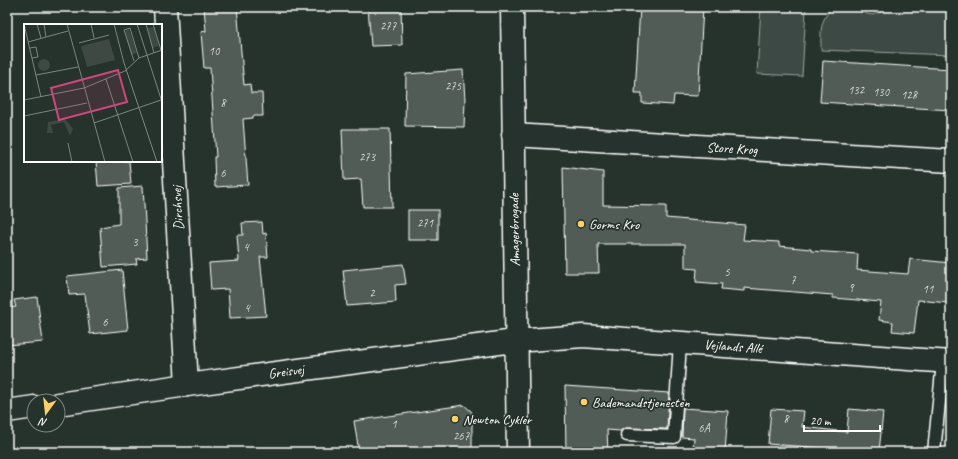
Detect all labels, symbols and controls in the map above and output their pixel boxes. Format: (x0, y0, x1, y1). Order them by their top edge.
house number: 277 (380, 18, 397, 34)
inset map (24, 24, 162, 162)
house number: 10 (209, 43, 221, 59)
house number: 275 (445, 78, 462, 94)
house number: 132 (848, 82, 866, 98)
house number: 130 (873, 84, 891, 100)
house number: 128 (901, 87, 919, 103)
house number: 8 (220, 95, 227, 111)
street label: Store Krog (706, 139, 759, 158)
house number: 273 (359, 149, 377, 165)
house number: 6 (220, 165, 226, 181)
street label: Dirchsvej (168, 183, 187, 230)
street label: Amagerbrogade (505, 192, 524, 267)
house number: 271 (417, 215, 434, 231)
place label: Gorms Kro (589, 216, 640, 233)
marker: Gorms Kro (576, 219, 586, 229)
house number: 3 (132, 234, 139, 250)
house number: 4 (243, 239, 250, 255)
house number: 5 (724, 264, 730, 280)
house number: 7 (790, 272, 796, 288)
house number: 9 (848, 280, 855, 296)
house number: 11 (923, 281, 934, 297)
house number: 2 (369, 285, 376, 301)
house number: 4 (244, 300, 251, 316)
house number: 6 (102, 314, 108, 330)
street label: Vejlands Allé (703, 336, 765, 357)
street label: Greisvej (267, 360, 307, 382)
north arrow (26, 393, 66, 433)
place label: Bademandstjenesten (592, 394, 690, 411)
marker: Bademandstjenesten (579, 397, 589, 407)
scale bar (804, 407, 880, 433)
place label: Newton Cykler (463, 411, 533, 428)
house number: 8 (783, 411, 790, 427)
text: 20 m (810, 413, 832, 429)
text: N (36, 414, 49, 430)
marker: Newton Cykler (450, 414, 460, 424)
house number: 1 (391, 416, 397, 432)
house number: 6A (698, 420, 711, 436)
house number: 267 (453, 428, 470, 444)

